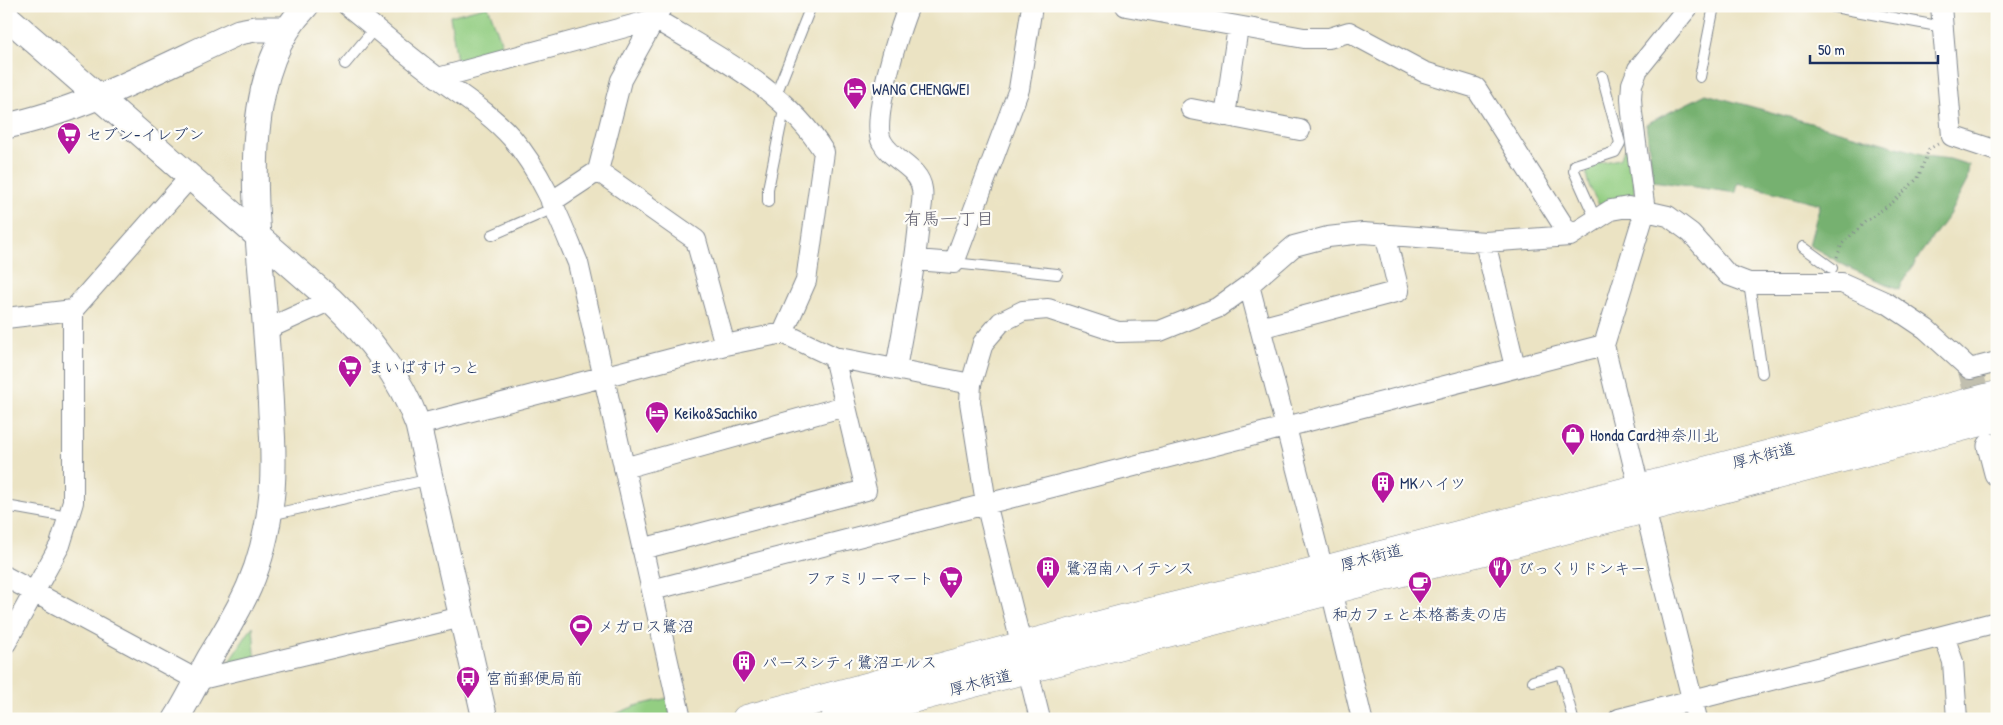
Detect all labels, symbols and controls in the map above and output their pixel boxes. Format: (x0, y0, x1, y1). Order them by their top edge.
scale bar (1810, 32, 1938, 64)
text: 50 m (1818, 39, 1845, 60)
hotel icon: WANG CHENGWEI (842, 76, 868, 110)
place label: WANG CHENGWEI (872, 78, 970, 100)
supermarket icon: セブン-イレブン (56, 121, 82, 155)
place label: セブン-イレブン (86, 123, 204, 145)
district label: 有馬一丁目 (904, 206, 994, 231)
supermarket icon: まいばすけっと (337, 354, 363, 388)
place label: まいばすけっと (368, 356, 480, 378)
hotel icon: Keiko&Sachiko (644, 400, 670, 434)
place label: Keiko&Sachiko (674, 402, 758, 424)
shop icon: Honda Card神奈川北 (1560, 422, 1586, 456)
place label: Honda Card神奈川北 (1590, 424, 1719, 446)
street label: 厚木街道 (1729, 437, 1797, 473)
building icon: MKハイツ (1370, 470, 1396, 504)
place label: MKハイツ (1400, 472, 1466, 494)
street label: 厚木街道 (1337, 538, 1405, 576)
building icon: 鷺沼南ハイテンス (1035, 555, 1061, 589)
restaurant icon: びっくりドンキー (1487, 555, 1513, 589)
place label: 鷺沼南ハイテンス (1066, 557, 1194, 579)
place label: びっくりドンキー (1518, 557, 1646, 579)
supermarket icon: ファミリーマート (938, 565, 964, 599)
place label: ファミリーマート (806, 567, 934, 589)
cafe icon: 和カフェと本格蕎麦の店 (1407, 570, 1433, 604)
place label: 和カフェと本格蕎麦の店 (1332, 603, 1508, 625)
sports icon: メガロス鷺沼 (568, 613, 594, 647)
place label: メガロス鷺沼 (598, 615, 694, 637)
building icon: パースシティ鷺沼エルス (731, 649, 757, 683)
place label: パースシティ鷺沼エルス (762, 651, 937, 673)
street label: 厚木街道 (946, 664, 1014, 700)
bus stop icon: 宮前郵便局前 (455, 665, 481, 699)
place label: 宮前郵便局前 (486, 667, 582, 689)

